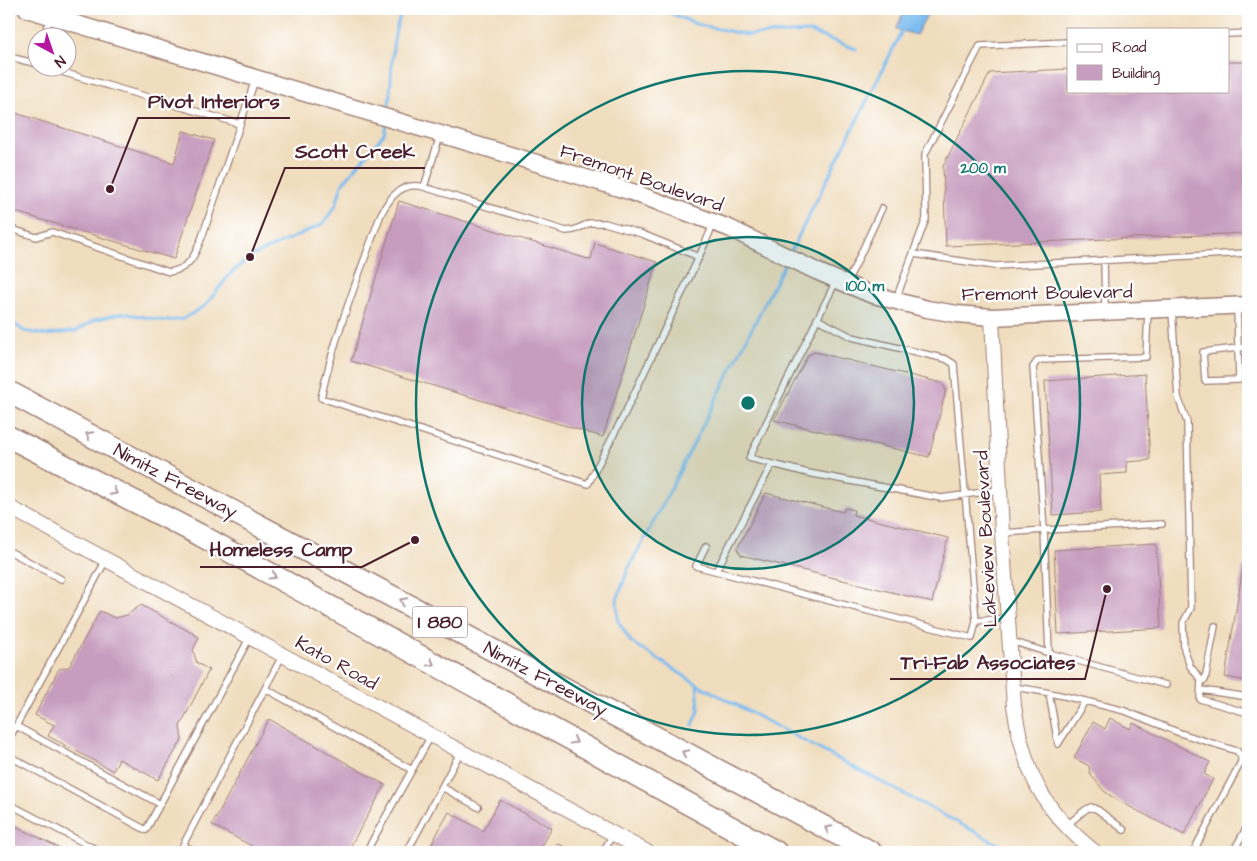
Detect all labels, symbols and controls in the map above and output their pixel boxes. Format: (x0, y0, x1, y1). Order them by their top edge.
north arrow (28, 28, 78, 78)
legend (1067, 28, 1230, 92)
text: Road (1112, 37, 1147, 58)
text: N (50, 51, 70, 72)
text: Building (1112, 63, 1160, 85)
callout: Pivot Interiors (138, 83, 290, 118)
text: Pivot Interiors (148, 88, 280, 116)
callout: Scott Creek (285, 133, 425, 168)
text: Scott Creek (294, 138, 416, 166)
street label: Fremont Boulevard (556, 138, 727, 219)
text: 200 m (959, 158, 1006, 179)
text: 100 m (846, 276, 885, 297)
street label: Fremont Boulevard (961, 279, 1133, 308)
centre of rings (739, 394, 757, 412)
one-way arrow (86, 431, 95, 441)
street label: Nimitz Freeway (108, 437, 243, 527)
street label: Lakeview Boulevard (968, 449, 1005, 628)
one-way arrow (109, 486, 118, 496)
callout: Homeless Camp (200, 532, 362, 567)
text: Homeless Camp (210, 536, 353, 564)
one-way arrow (268, 570, 277, 580)
one-way arrow (399, 598, 408, 608)
road number: I 880 (412, 606, 468, 638)
street label: Kato Road (290, 629, 383, 697)
street label: Nimitz Freeway (478, 635, 613, 725)
callout: Tri-Fab Associates (890, 644, 1085, 679)
text: Tri-Fab Associates (900, 649, 1075, 677)
one-way arrow (426, 657, 435, 667)
one-way arrow (568, 735, 577, 745)
one-way arrow (681, 749, 690, 759)
one-way arrow (824, 825, 833, 835)

